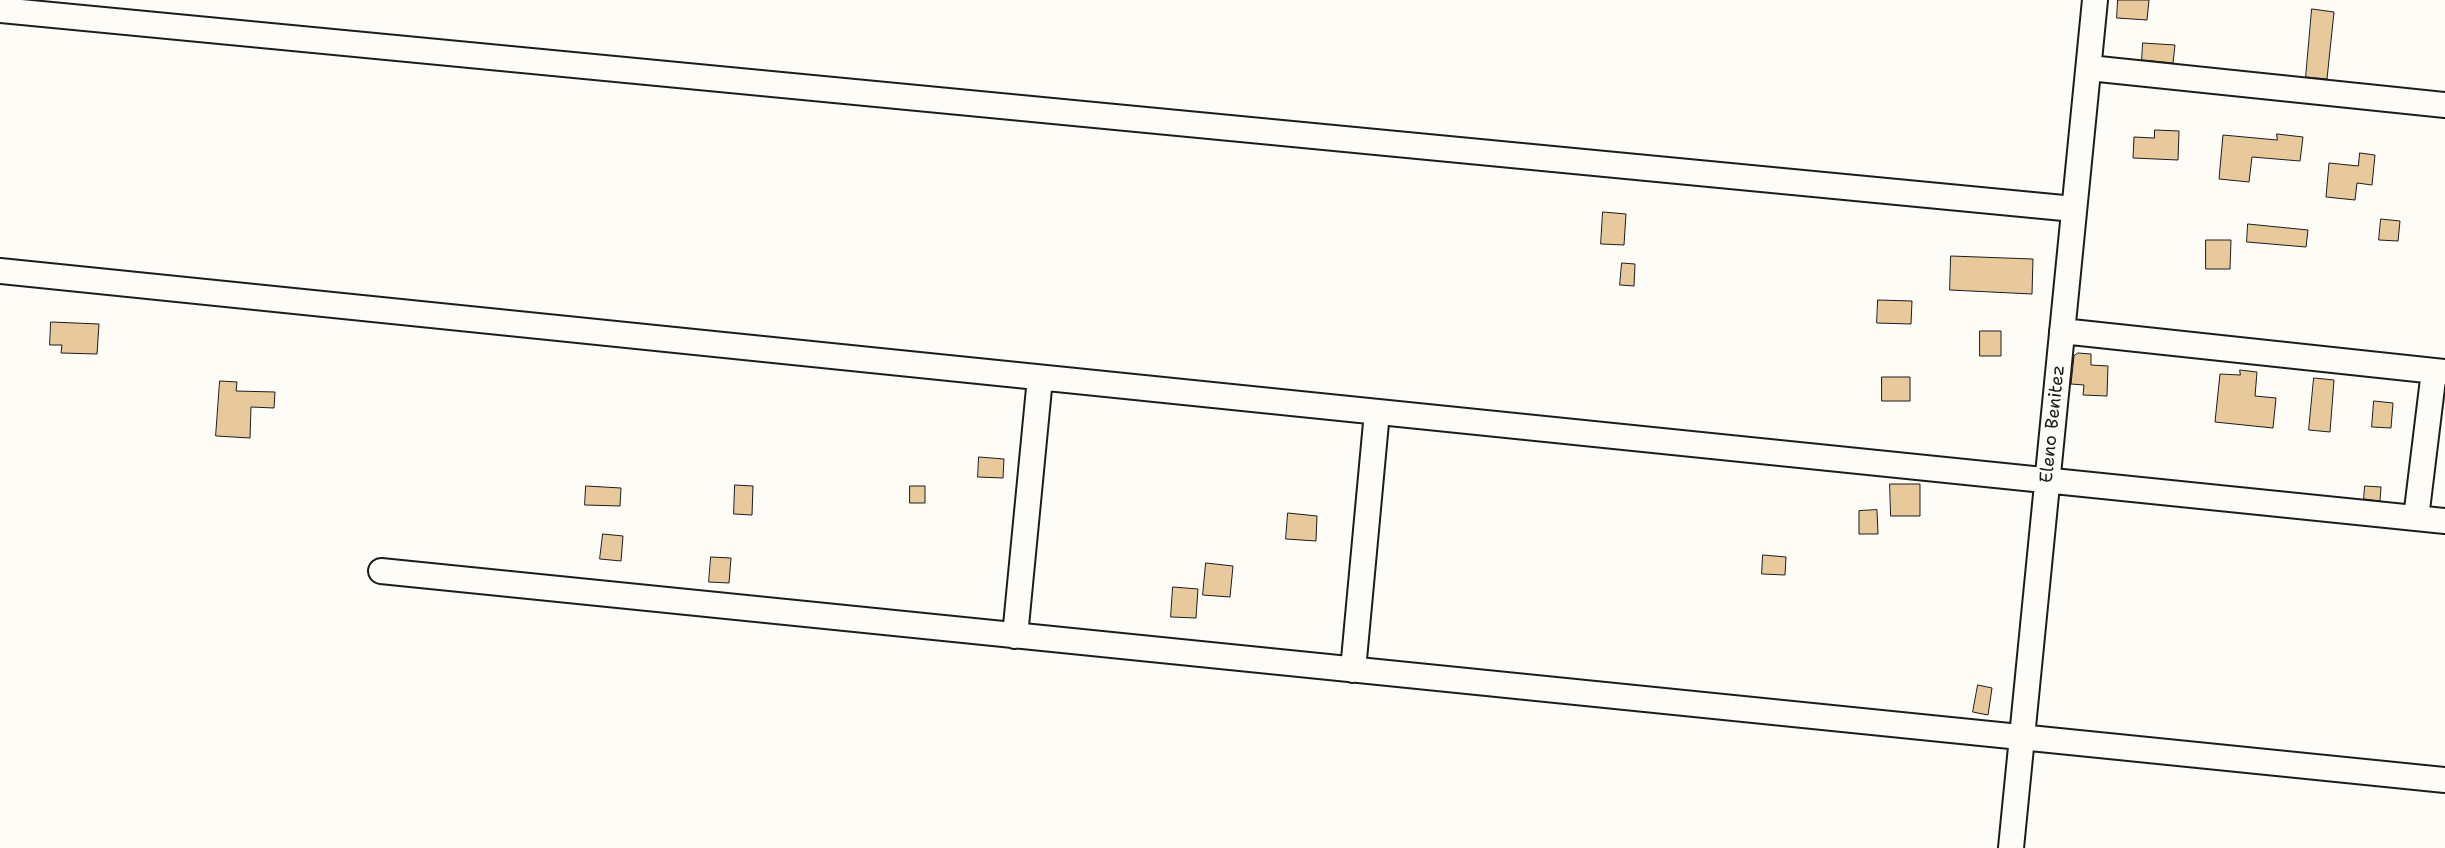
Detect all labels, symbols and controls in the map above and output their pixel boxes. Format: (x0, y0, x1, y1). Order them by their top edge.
street label: Eleno Benitez (2036, 364, 2070, 484)

